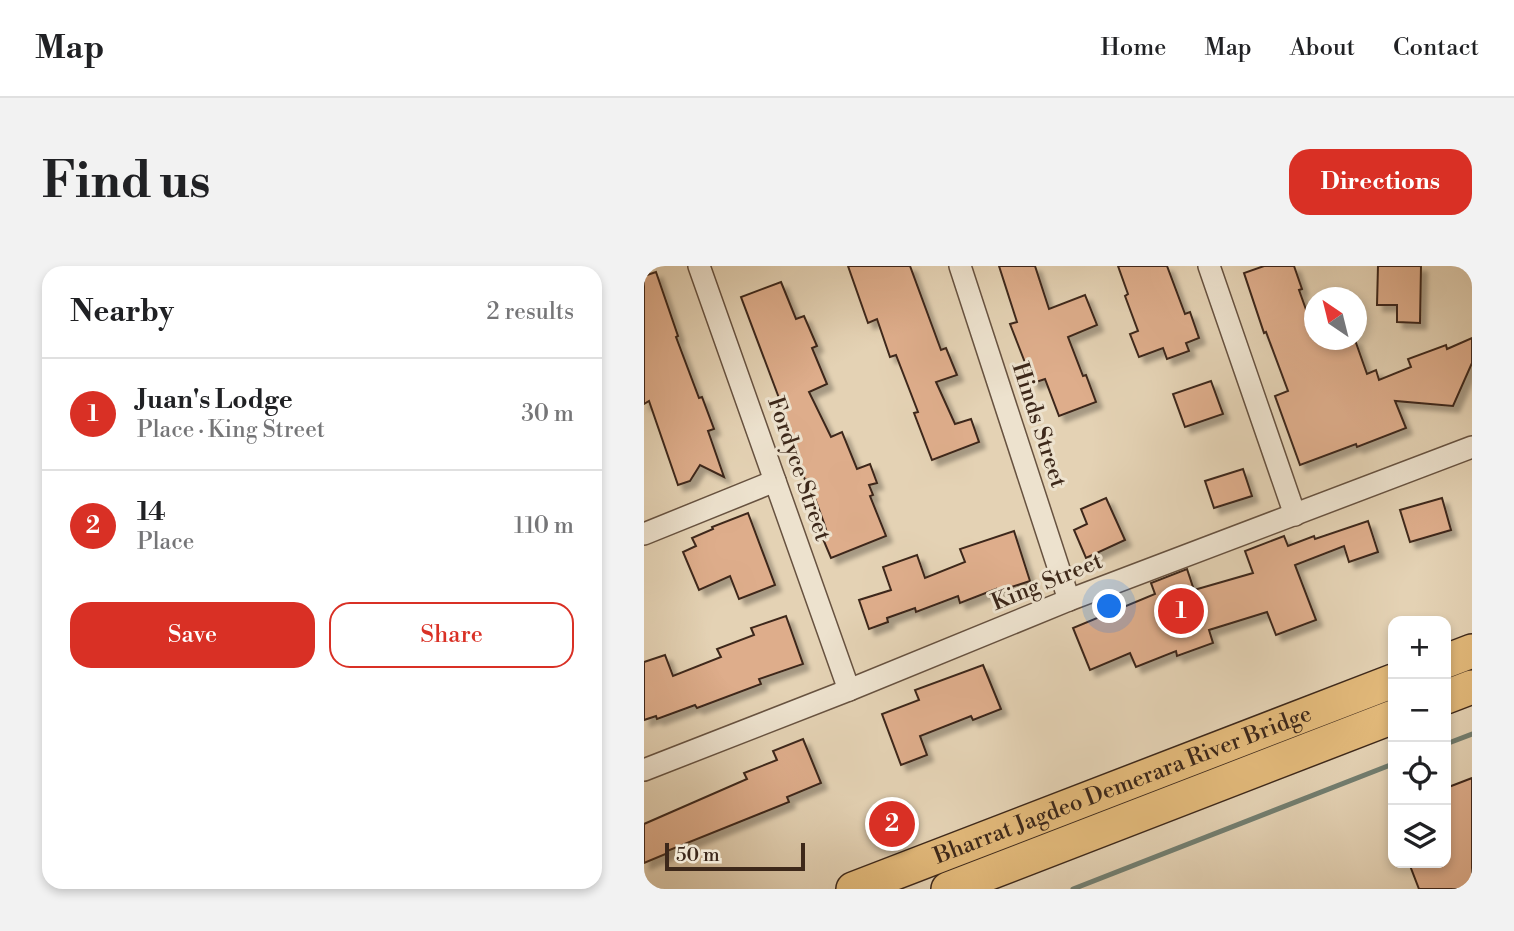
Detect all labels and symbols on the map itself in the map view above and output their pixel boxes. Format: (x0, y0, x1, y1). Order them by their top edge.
north arrow (1304, 287, 1367, 350)
street label: Hinds Street (1006, 359, 1072, 491)
street label: Fordyce Street (761, 393, 837, 545)
street label: King Street (987, 547, 1107, 617)
pin: 1 (1158, 585, 1204, 637)
your location (1092, 589, 1126, 623)
street label: Bharrat Jagdeo Demerara River Bridge (929, 700, 1316, 871)
pin: 2 (869, 798, 915, 850)
scale bar (665, 840, 805, 872)

